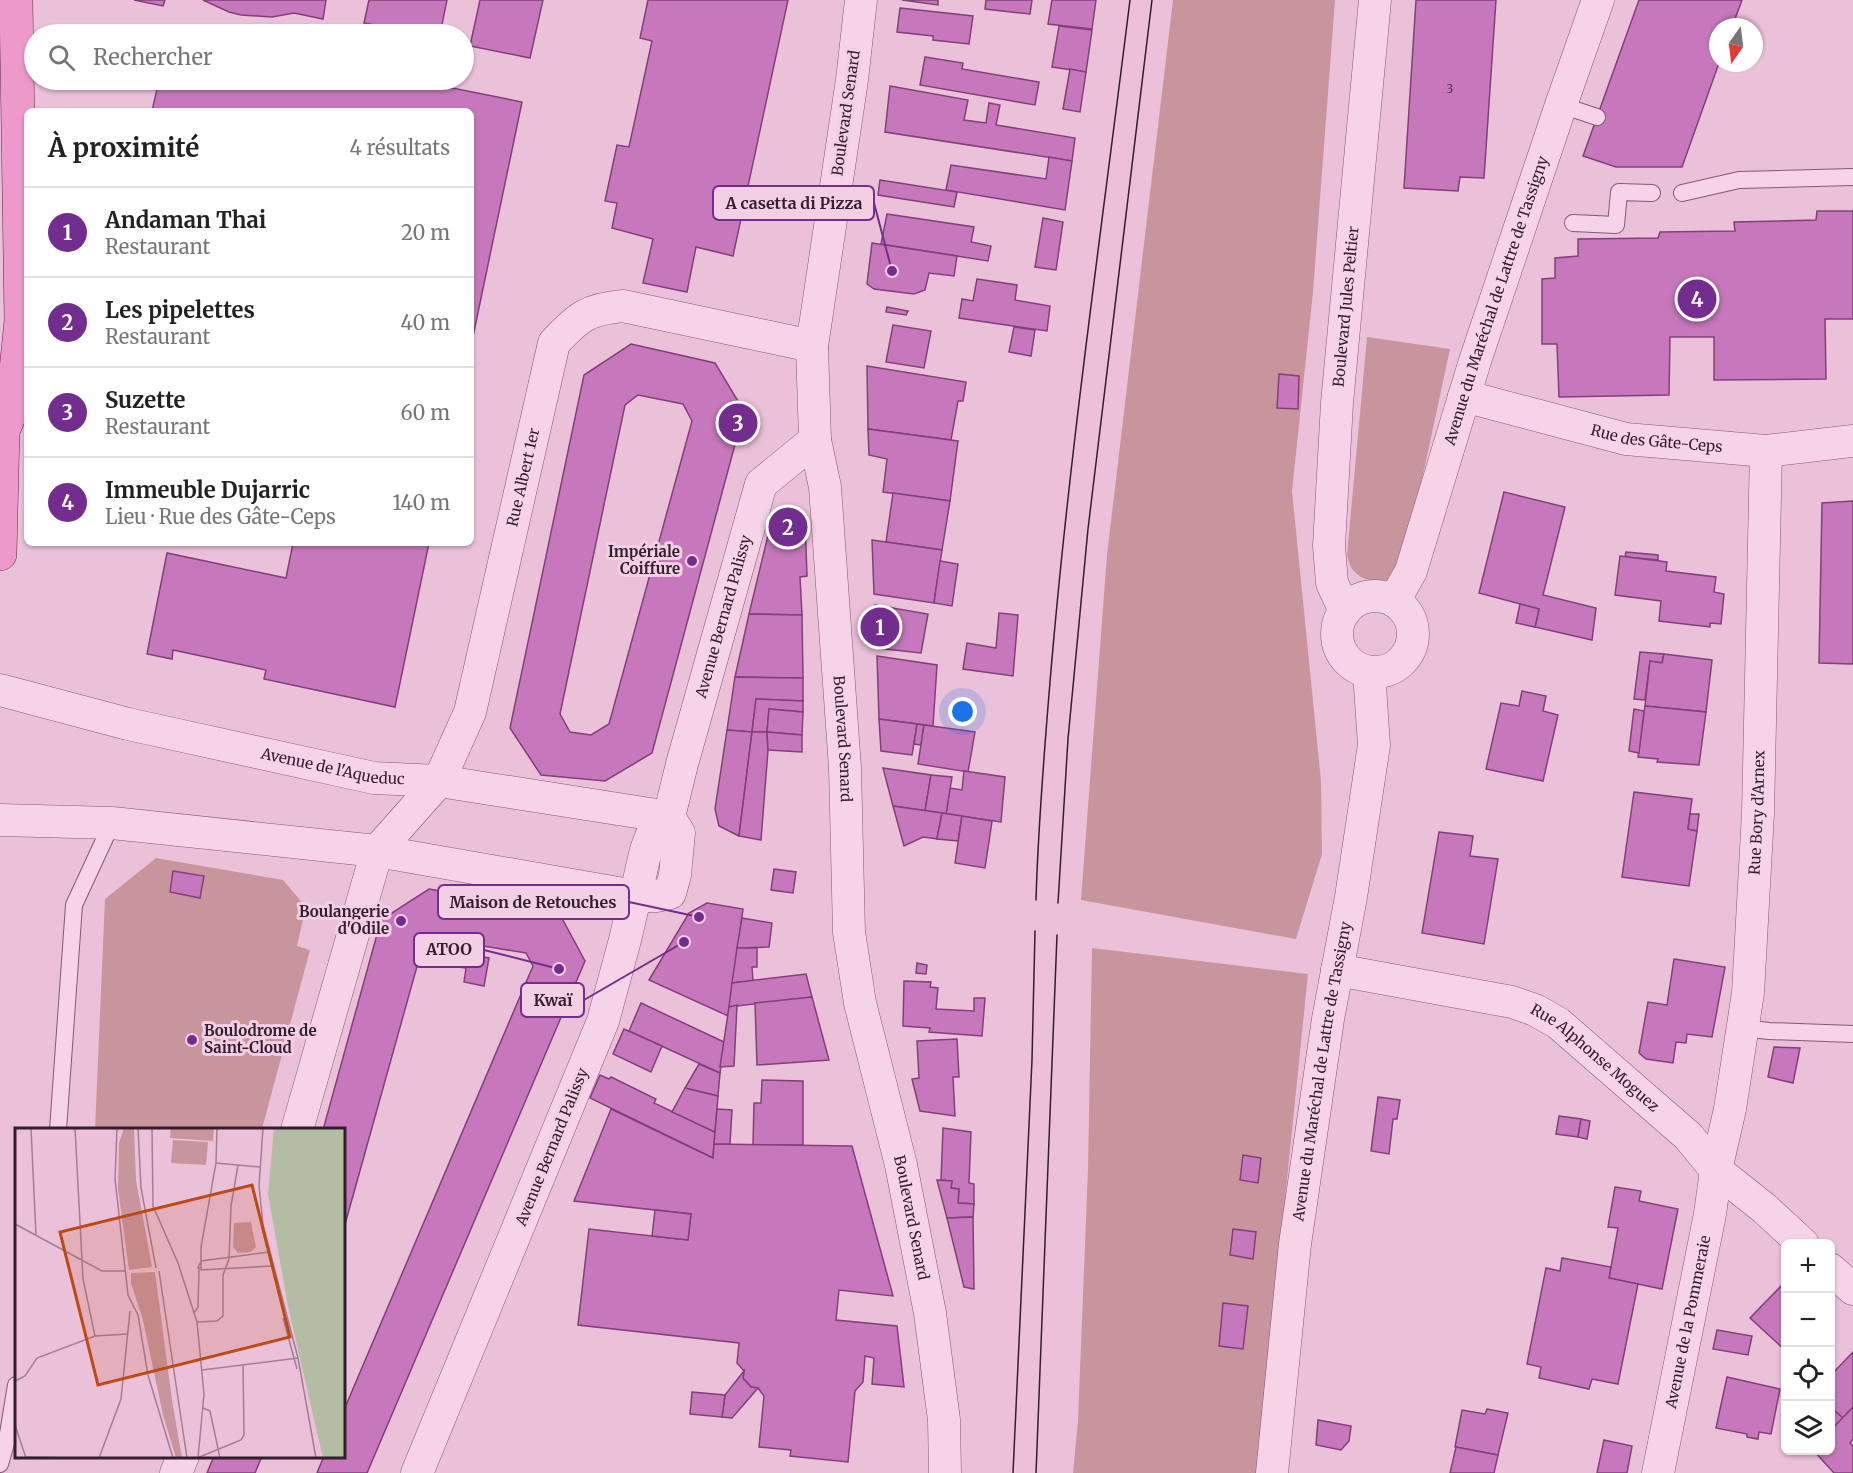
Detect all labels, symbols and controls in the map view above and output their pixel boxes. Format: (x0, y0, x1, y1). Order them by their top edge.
north arrow (1709, 18, 1763, 72)
search box (24, 24, 474, 90)
icon: search (45, 41, 78, 74)
text: Rechercher (93, 43, 213, 71)
street label: Boulevard Senard (827, 49, 864, 177)
house number: 3 (1447, 81, 1454, 96)
text: À proximité (48, 131, 199, 164)
text: 4 résultats (349, 135, 450, 160)
street label: Avenue du Maréchal de Lattre de Tassigny (1440, 153, 1552, 448)
callout: A casetta di Pizza (713, 186, 874, 220)
text: A casetta di Pizza (724, 193, 863, 213)
text: Andaman Thai (105, 206, 266, 234)
text: 1 (63, 220, 72, 245)
text: 20 m (401, 220, 450, 245)
street label: Boulevard Jules Peltier (1329, 225, 1363, 388)
text: Restaurant (105, 234, 210, 259)
pin: 4 (1678, 276, 1716, 322)
text: Les pipelettes (105, 296, 255, 324)
text: 2 (62, 310, 73, 335)
text: 40 m (400, 310, 450, 335)
text: Restaurant (105, 324, 210, 349)
text: Suzette (105, 386, 185, 414)
text: 3 (62, 400, 73, 425)
text: 60 m (400, 400, 450, 425)
pin: 3 (718, 400, 758, 446)
text: Restaurant (105, 414, 210, 439)
street label: Rue des Gâte-Ceps (1589, 420, 1723, 456)
street label: Rue Albert 1er (502, 426, 543, 529)
text: Immeuble Dujarric (105, 476, 310, 504)
text: 4 (61, 490, 74, 515)
text: 140 m (393, 490, 450, 515)
text: Lieu · Rue des Gâte-Ceps (105, 504, 336, 529)
pin: 2 (768, 504, 808, 550)
street label: Avenue Bernard Palissy (691, 532, 755, 701)
place label: Impériale Coiffure (608, 542, 680, 578)
marker: Impériale Coiffure (685, 554, 699, 568)
pin: 1 (860, 604, 900, 650)
street label: Boulevard Senard (829, 675, 856, 802)
your location (948, 697, 977, 726)
street label: Avenue de l'Aqueduc (259, 743, 406, 788)
street label: Rue Bory d'Arnex (1745, 750, 1768, 876)
callout: Maison de Retouches (438, 885, 629, 919)
text: Maison de Retouches (449, 892, 617, 912)
place label: Boulangerie d'Odile (299, 902, 389, 938)
marker: Boulangerie d'Odile (394, 914, 408, 928)
street label: Avenue du Maréchal de Lattre de Tassigny (1288, 920, 1355, 1223)
callout: ATOO (414, 933, 484, 967)
text: ATOO (425, 939, 472, 959)
callout: Kwaï (521, 983, 584, 1017)
text: Kwaï (534, 990, 573, 1010)
street label: Rue Alphonse Moguez (1527, 1000, 1663, 1116)
place label: Boulodrome de Saint-Cloud (204, 1021, 317, 1057)
marker: Boulodrome de Saint-Cloud (185, 1033, 199, 1047)
street label: Avenue Bernard Palissy (511, 1065, 592, 1229)
inset map (15, 1128, 345, 1458)
street label: Boulevard Senard (890, 1153, 933, 1282)
street label: Avenue de la Pommeraie (1661, 1234, 1715, 1411)
map controls (1781, 1239, 1835, 1455)
button: + (1781, 1239, 1835, 1293)
button: − (1781, 1293, 1835, 1347)
button: locate (1781, 1347, 1835, 1401)
button: layers (1781, 1401, 1835, 1455)

